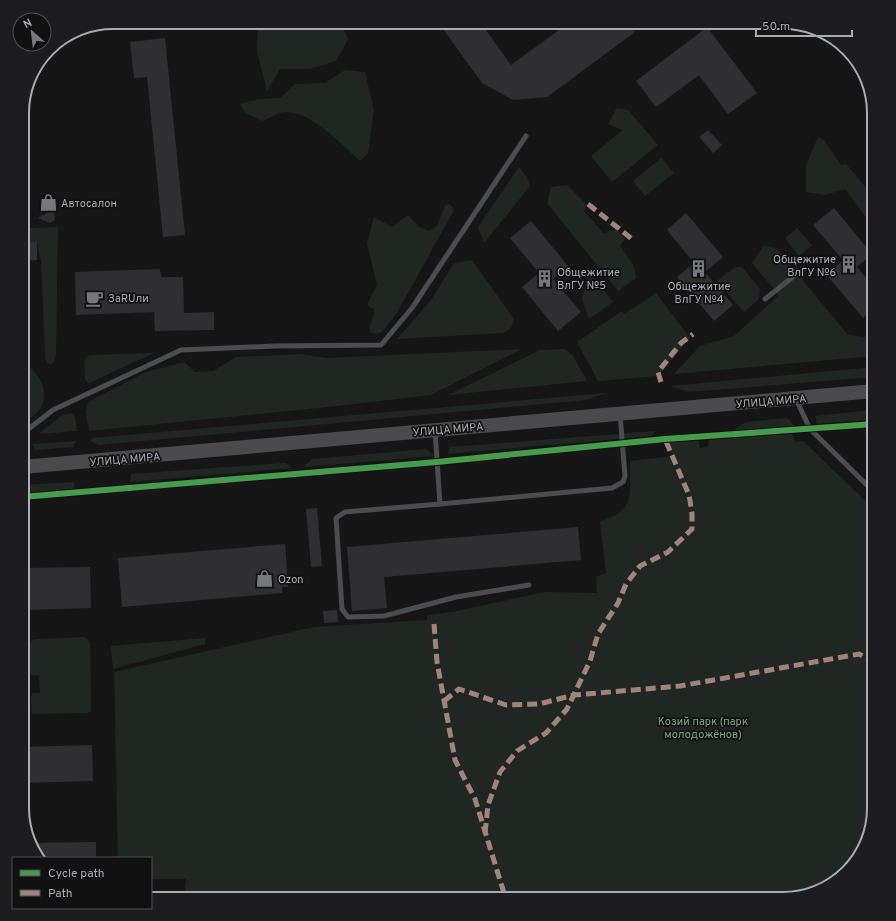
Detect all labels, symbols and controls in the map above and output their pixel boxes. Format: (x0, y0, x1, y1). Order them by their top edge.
north arrow (12, 12, 52, 52)
scale bar (756, 12, 852, 38)
text: N (21, 16, 35, 32)
text: 50 m (762, 19, 790, 35)
shop icon: Автосалон (38, 193, 58, 213)
place label: Автосалон (61, 197, 117, 211)
place label: Общежитие ВлГУ №6 (773, 253, 836, 280)
building icon: Общежитие ВлГУ №6 (839, 255, 859, 275)
building icon: Общежитие ВлГУ №4 (689, 258, 709, 278)
place label: Общежитие ВлГУ №5 (557, 266, 620, 293)
building icon: Общежитие ВлГУ №5 (534, 268, 554, 288)
place label: Общежитие ВлГУ №4 (668, 280, 731, 307)
cafe icon: ЗаRUли (85, 288, 105, 308)
place label: ЗаRUли (108, 292, 149, 306)
street label: УЛИЦА МИРА (735, 392, 807, 412)
street label: УЛИЦА МИРА (412, 420, 484, 440)
street label: УЛИЦА МИРА (89, 450, 161, 470)
shop icon: Ozon (255, 569, 275, 589)
place label: Ozon (278, 573, 304, 587)
park label: Козий парк (парк молодожёнов) (658, 715, 748, 742)
legend (12, 857, 152, 909)
text: Cycle path (48, 866, 105, 882)
text: Path (48, 886, 73, 902)

